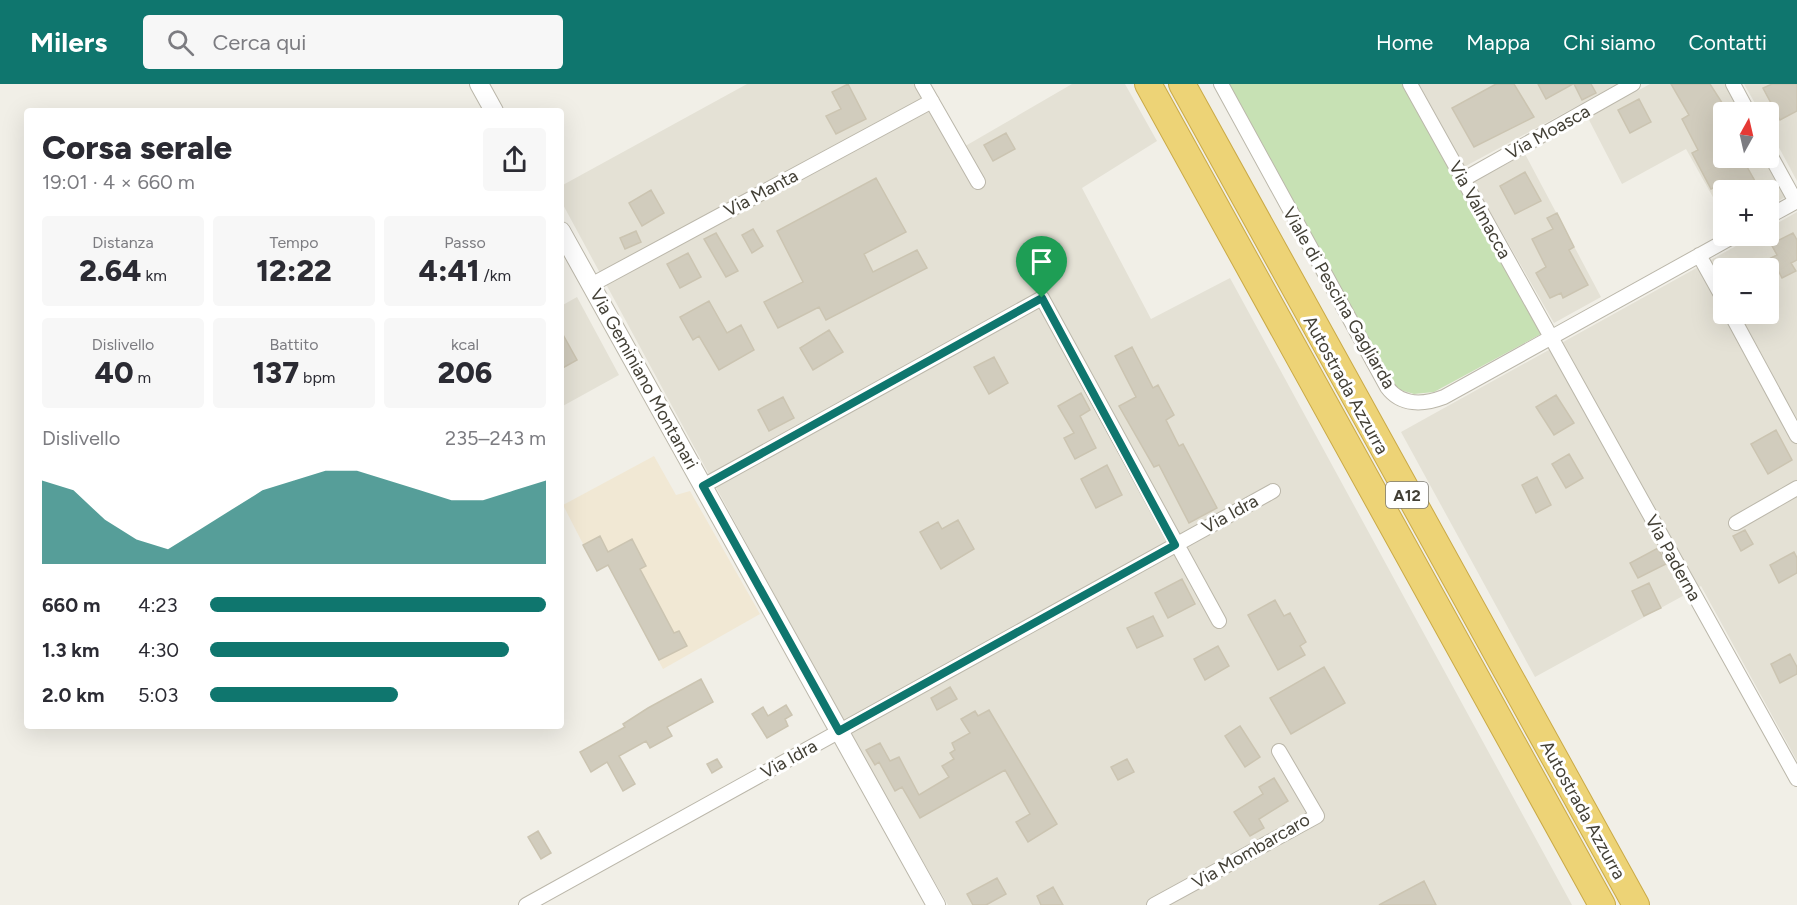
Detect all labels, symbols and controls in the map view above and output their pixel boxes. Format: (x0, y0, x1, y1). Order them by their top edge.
search box (143, 15, 563, 69)
text: Milers (30, 25, 107, 59)
icon: search (164, 26, 197, 59)
text: Cerca qui (212, 29, 306, 56)
text: Home (1376, 30, 1433, 55)
text: Mappa (1466, 30, 1530, 55)
text: Chi siamo (1563, 30, 1656, 55)
text: Contatti (1689, 30, 1767, 55)
street label: Via Moasca (1502, 100, 1594, 164)
north arrow (1713, 102, 1779, 168)
map controls (1713, 102, 1779, 324)
text: Corsa serale (42, 128, 232, 167)
button: share (483, 128, 546, 191)
street label: Via Valmacca (1444, 157, 1516, 263)
street label: Via Manta (720, 164, 802, 222)
text: 19:01 · 4 × 660 m (42, 170, 195, 194)
button: + (1713, 180, 1779, 246)
street label: Viale di Pescina Gagliarda (1278, 203, 1400, 393)
text: Distanza (92, 233, 154, 252)
text: Tempo (270, 233, 318, 252)
text: Passo (444, 233, 486, 252)
pin (1016, 236, 1067, 298)
icon: arrive (1025, 245, 1058, 278)
text: 2.64 (79, 252, 142, 289)
text: 12:22 (256, 252, 332, 289)
text: 4:41 (419, 252, 480, 289)
button: − (1713, 258, 1779, 324)
text: km (142, 266, 167, 285)
text: /km (480, 266, 511, 285)
street label: Via Geminiano Montanari (585, 285, 703, 473)
street label: Autostrada Azzurra (1299, 312, 1393, 458)
text: Dislivello (92, 335, 154, 354)
text: Battito (269, 335, 319, 354)
text: kcal (451, 335, 479, 354)
text: 40 (95, 354, 134, 391)
text: 137 (253, 354, 299, 391)
text: 206 (438, 354, 492, 391)
text: m (134, 368, 151, 387)
text: bpm (299, 368, 335, 387)
text: Dislivello (42, 426, 120, 450)
text: 235–243 m (445, 426, 546, 450)
road number: A12 (1386, 482, 1428, 508)
street label: Via Idra (1198, 490, 1262, 538)
street label: Via Paderna (1640, 511, 1706, 605)
text: 660 m (42, 593, 100, 617)
text: 4:23 (138, 593, 178, 617)
text: 1.3 km (42, 638, 99, 662)
text: 4:30 (138, 638, 179, 662)
text: 2.0 km (42, 683, 104, 707)
text: 5:03 (138, 683, 178, 707)
street label: Via Idra (757, 735, 821, 783)
street label: Autostrada Azzurra (1536, 737, 1630, 883)
street label: Via Mombarcaro (1188, 808, 1314, 894)

